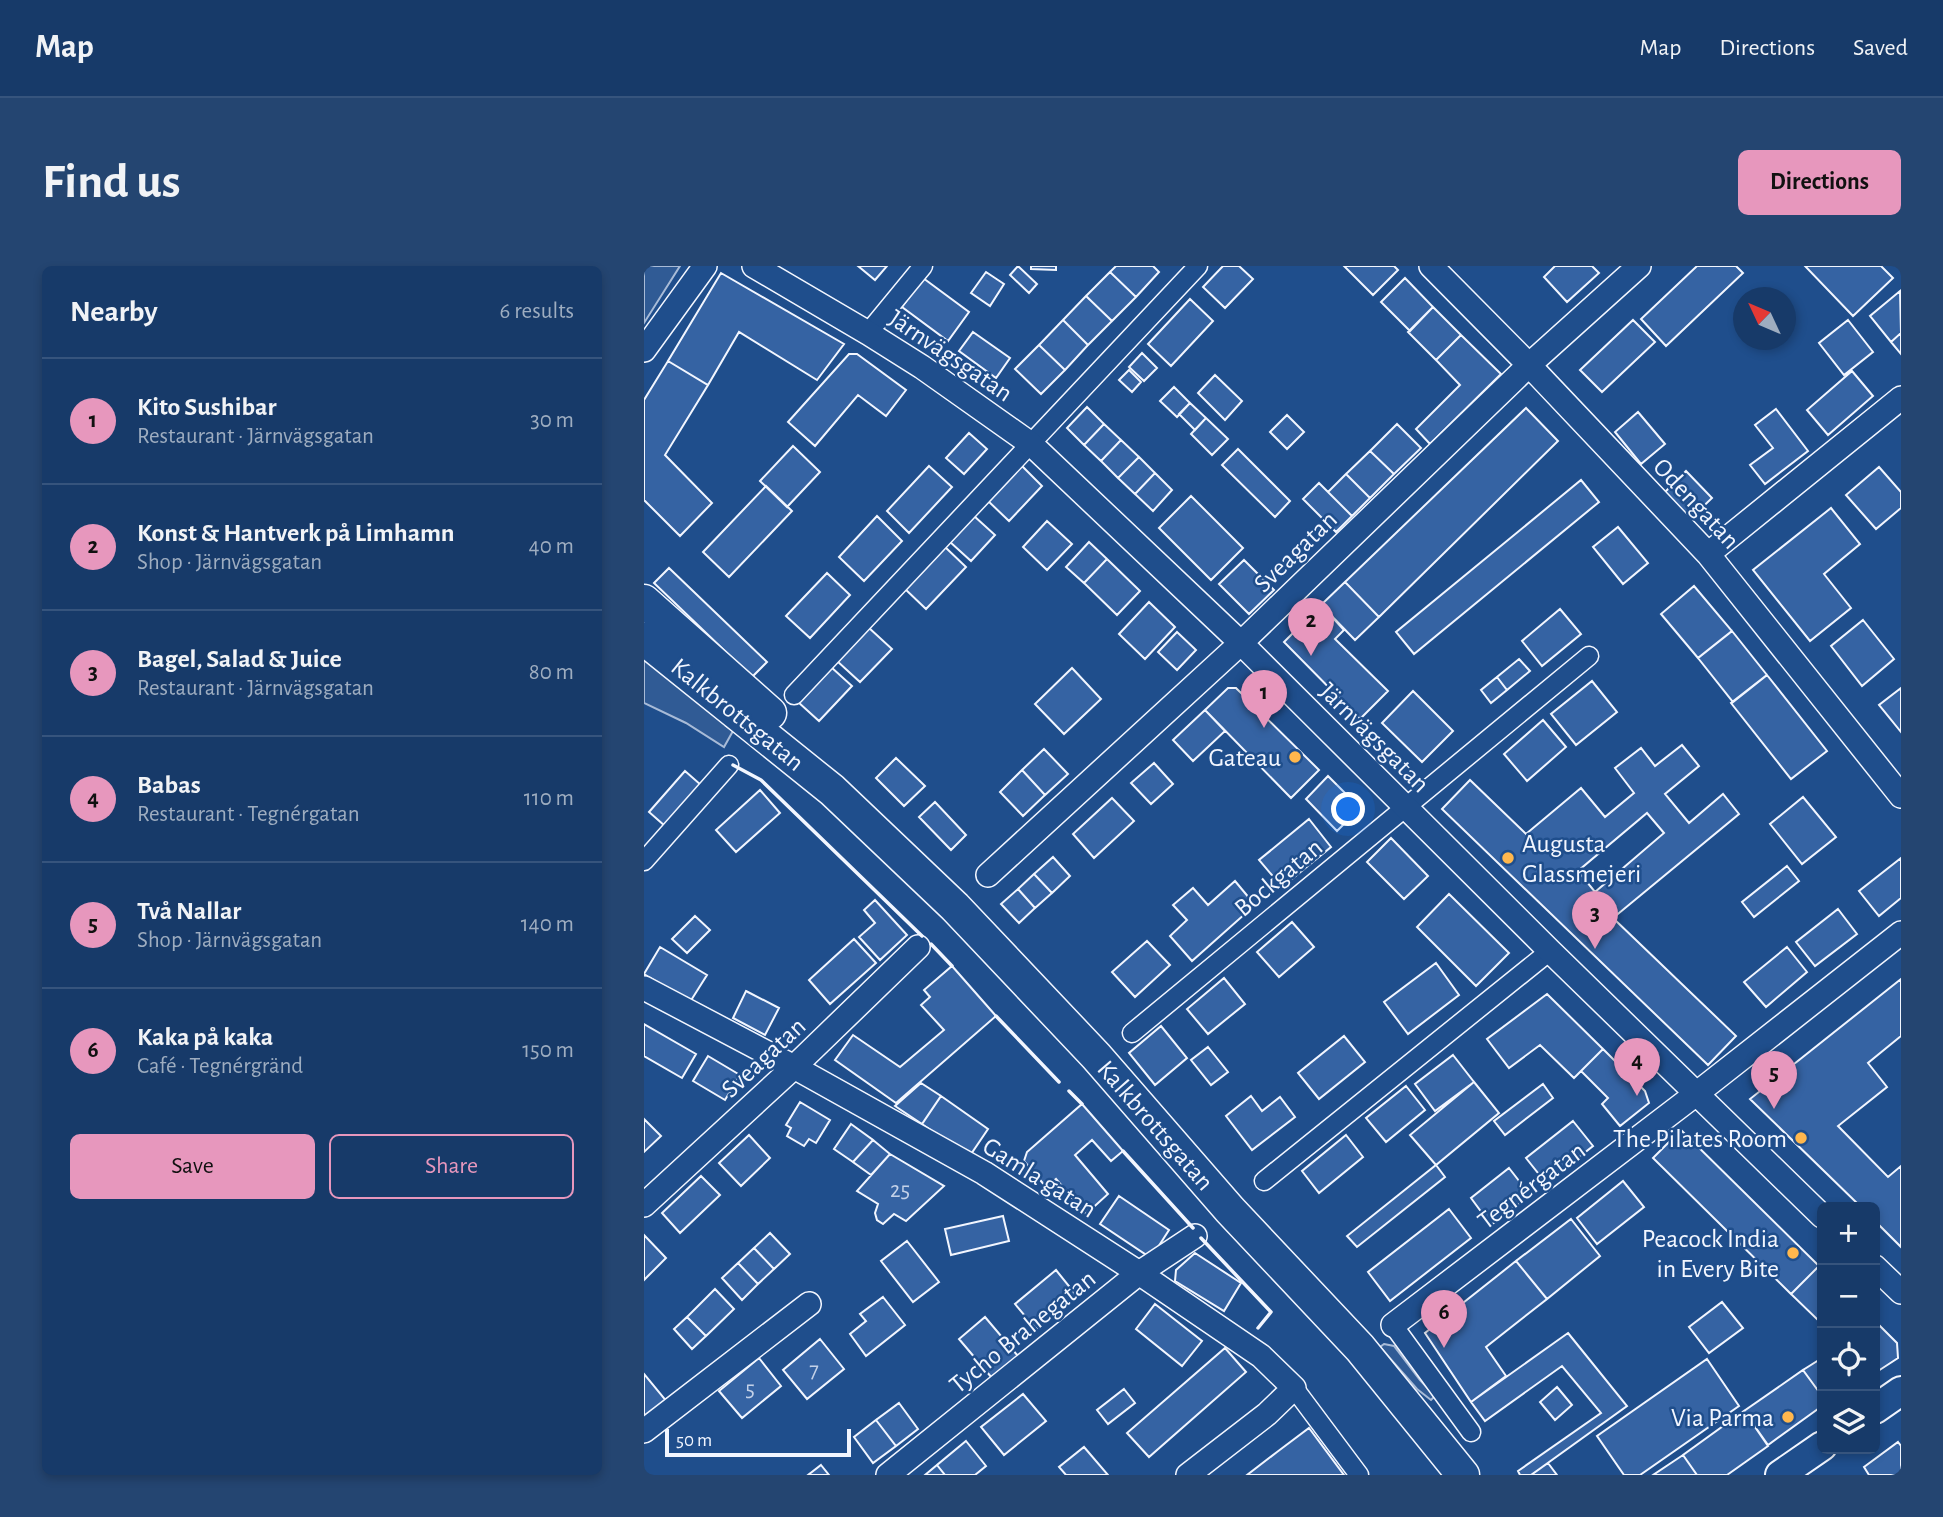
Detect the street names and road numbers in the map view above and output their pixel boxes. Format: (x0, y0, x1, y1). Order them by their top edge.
street label: Järnvägsgatan (884, 305, 1017, 407)
street label: Odengatan (1648, 453, 1744, 554)
street label: Sveagatan (1249, 506, 1342, 597)
street label: Kalkbrottsgatan (666, 654, 809, 776)
street label: Järnvägsgatan (1314, 678, 1434, 798)
street label: Bockgatan (1230, 834, 1327, 922)
street label: Sveagatan (717, 1013, 811, 1103)
street label: Kalkbrottsgatan (1092, 1056, 1218, 1196)
street label: Gamla gatan (978, 1133, 1101, 1223)
street label: Tegnérgatan (1473, 1137, 1590, 1234)
street label: Tycho Brahegatan (945, 1265, 1100, 1398)

